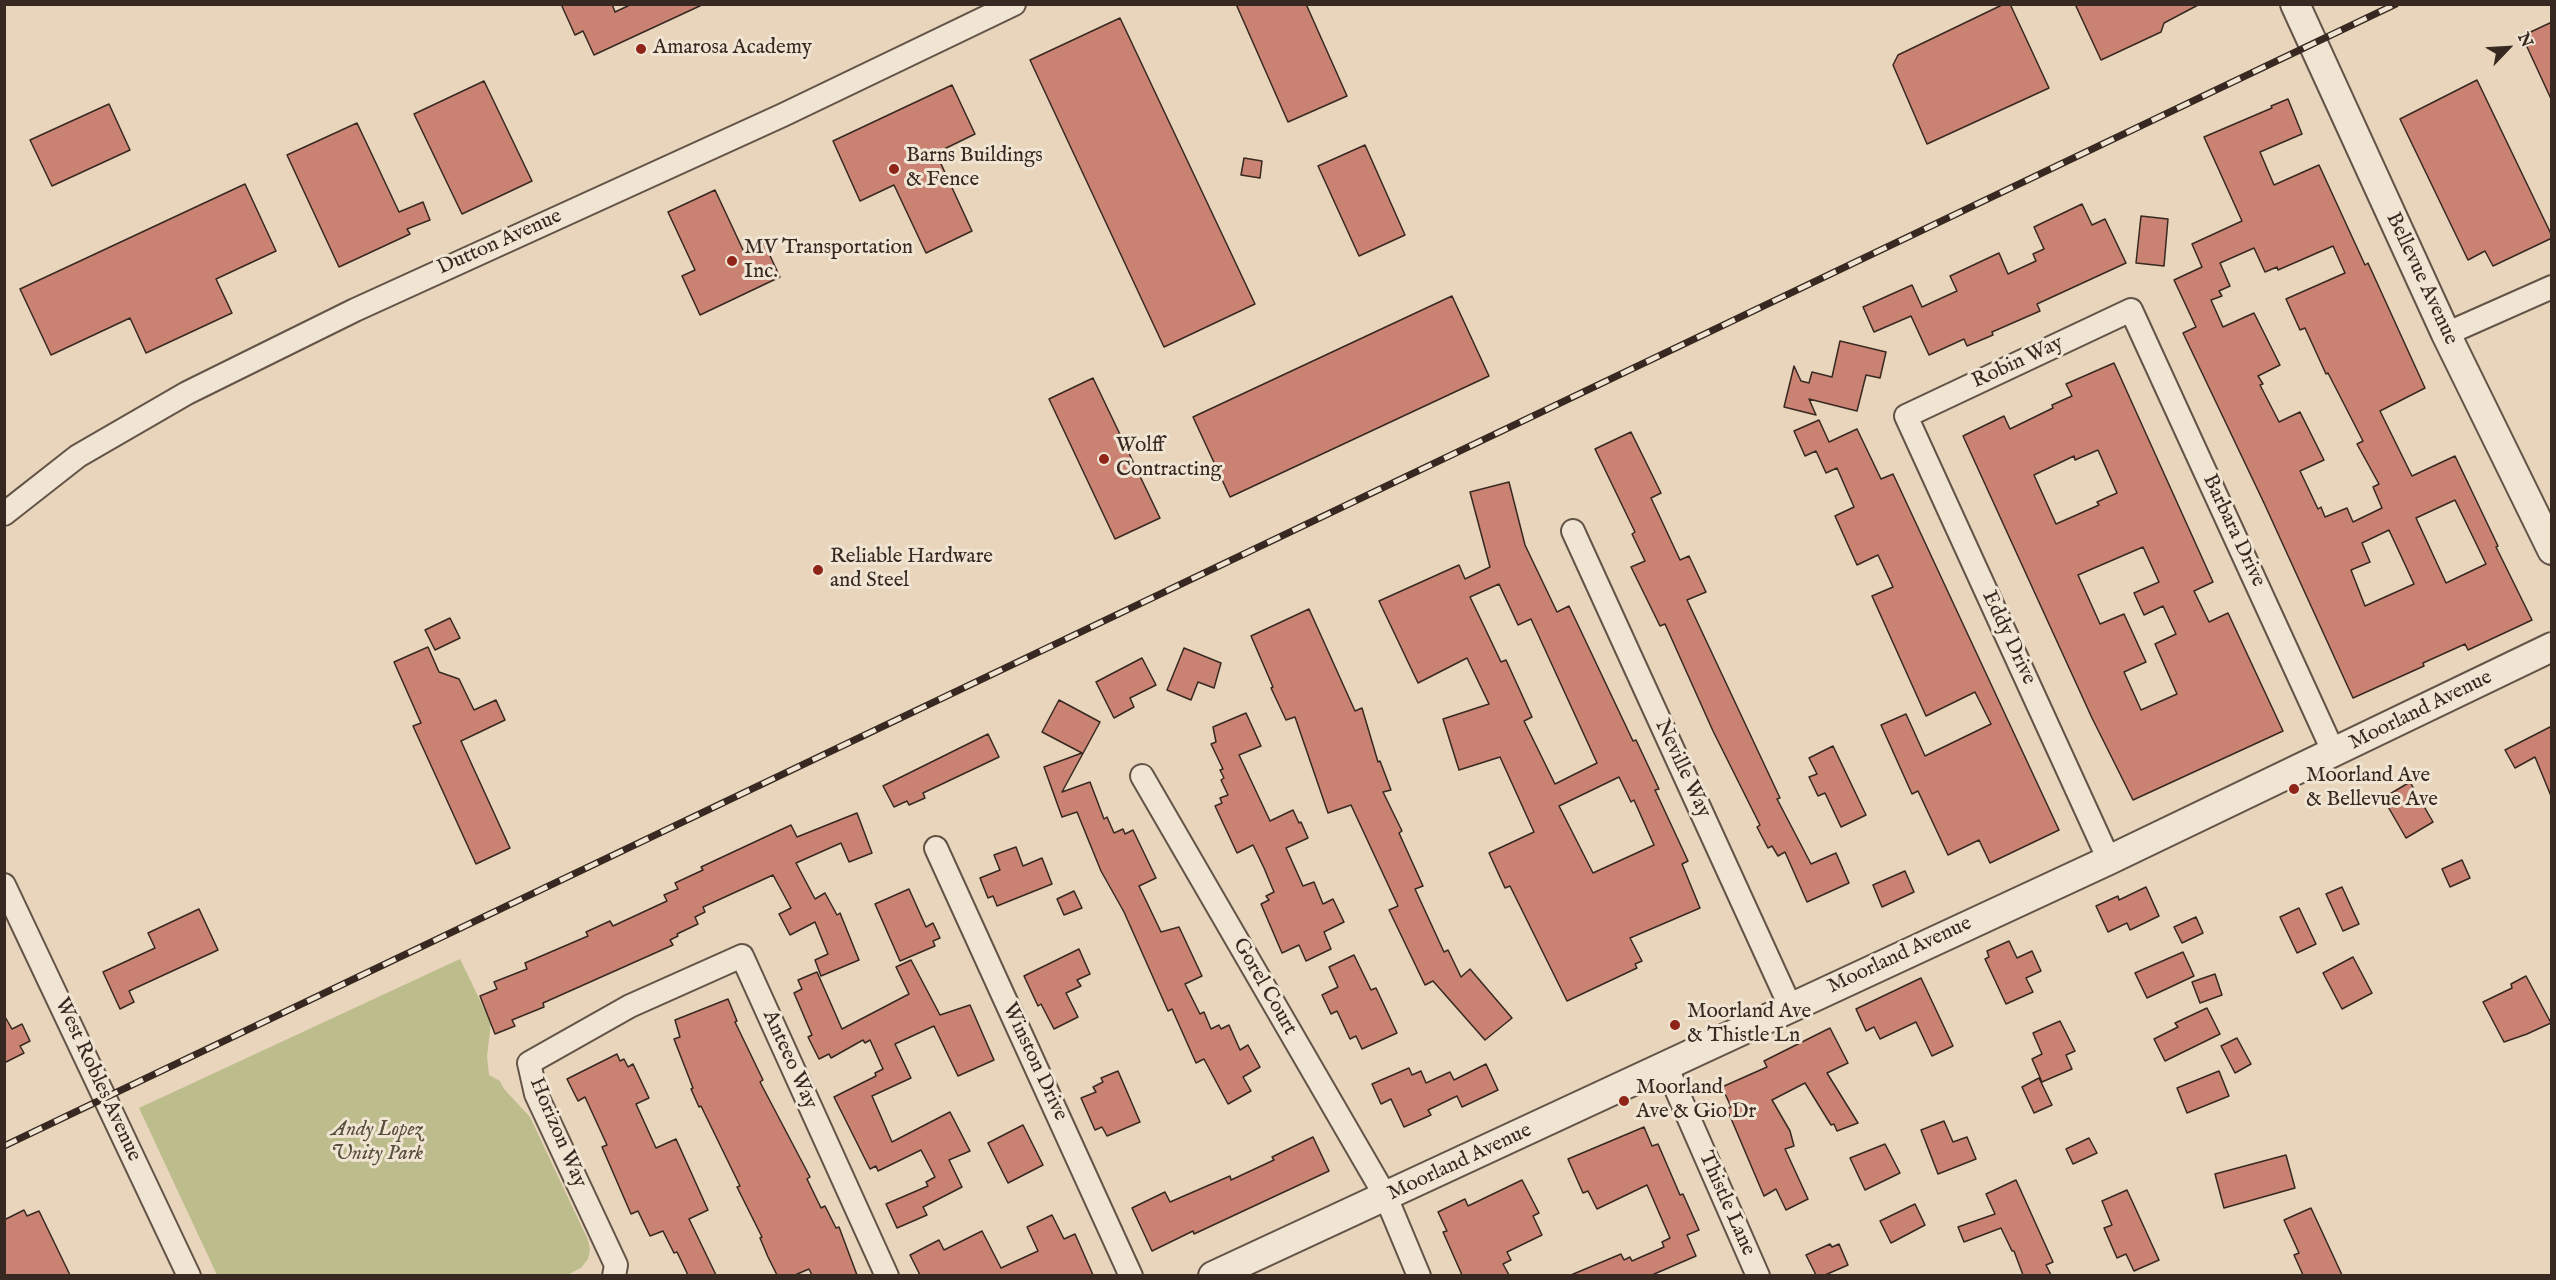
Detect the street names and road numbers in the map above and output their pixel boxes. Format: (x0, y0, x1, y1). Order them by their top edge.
street label: Dutton Avenue (434, 204, 566, 282)
street label: Bellevue Avenue (2379, 209, 2463, 349)
street label: Robin Way (1968, 331, 2068, 395)
street label: Barbara Drive (2196, 471, 2270, 591)
street label: Eddy Drive (1975, 587, 2041, 689)
street label: Moorland Avenue (2345, 666, 2497, 756)
street label: Neville Way (1648, 716, 1716, 822)
street label: Moorland Avenue (1824, 912, 1976, 1000)
street label: Gorel Court (1226, 934, 1302, 1040)
street label: West Robles Avenue (48, 994, 146, 1166)
street label: Winston Drive (996, 999, 1072, 1125)
street label: Anteeo Way (756, 1007, 822, 1113)
street label: Horizon Way (523, 1074, 591, 1192)
street label: Moorland Avenue (1384, 1119, 1536, 1207)
street label: Thistle Lane (1692, 1148, 1760, 1260)

